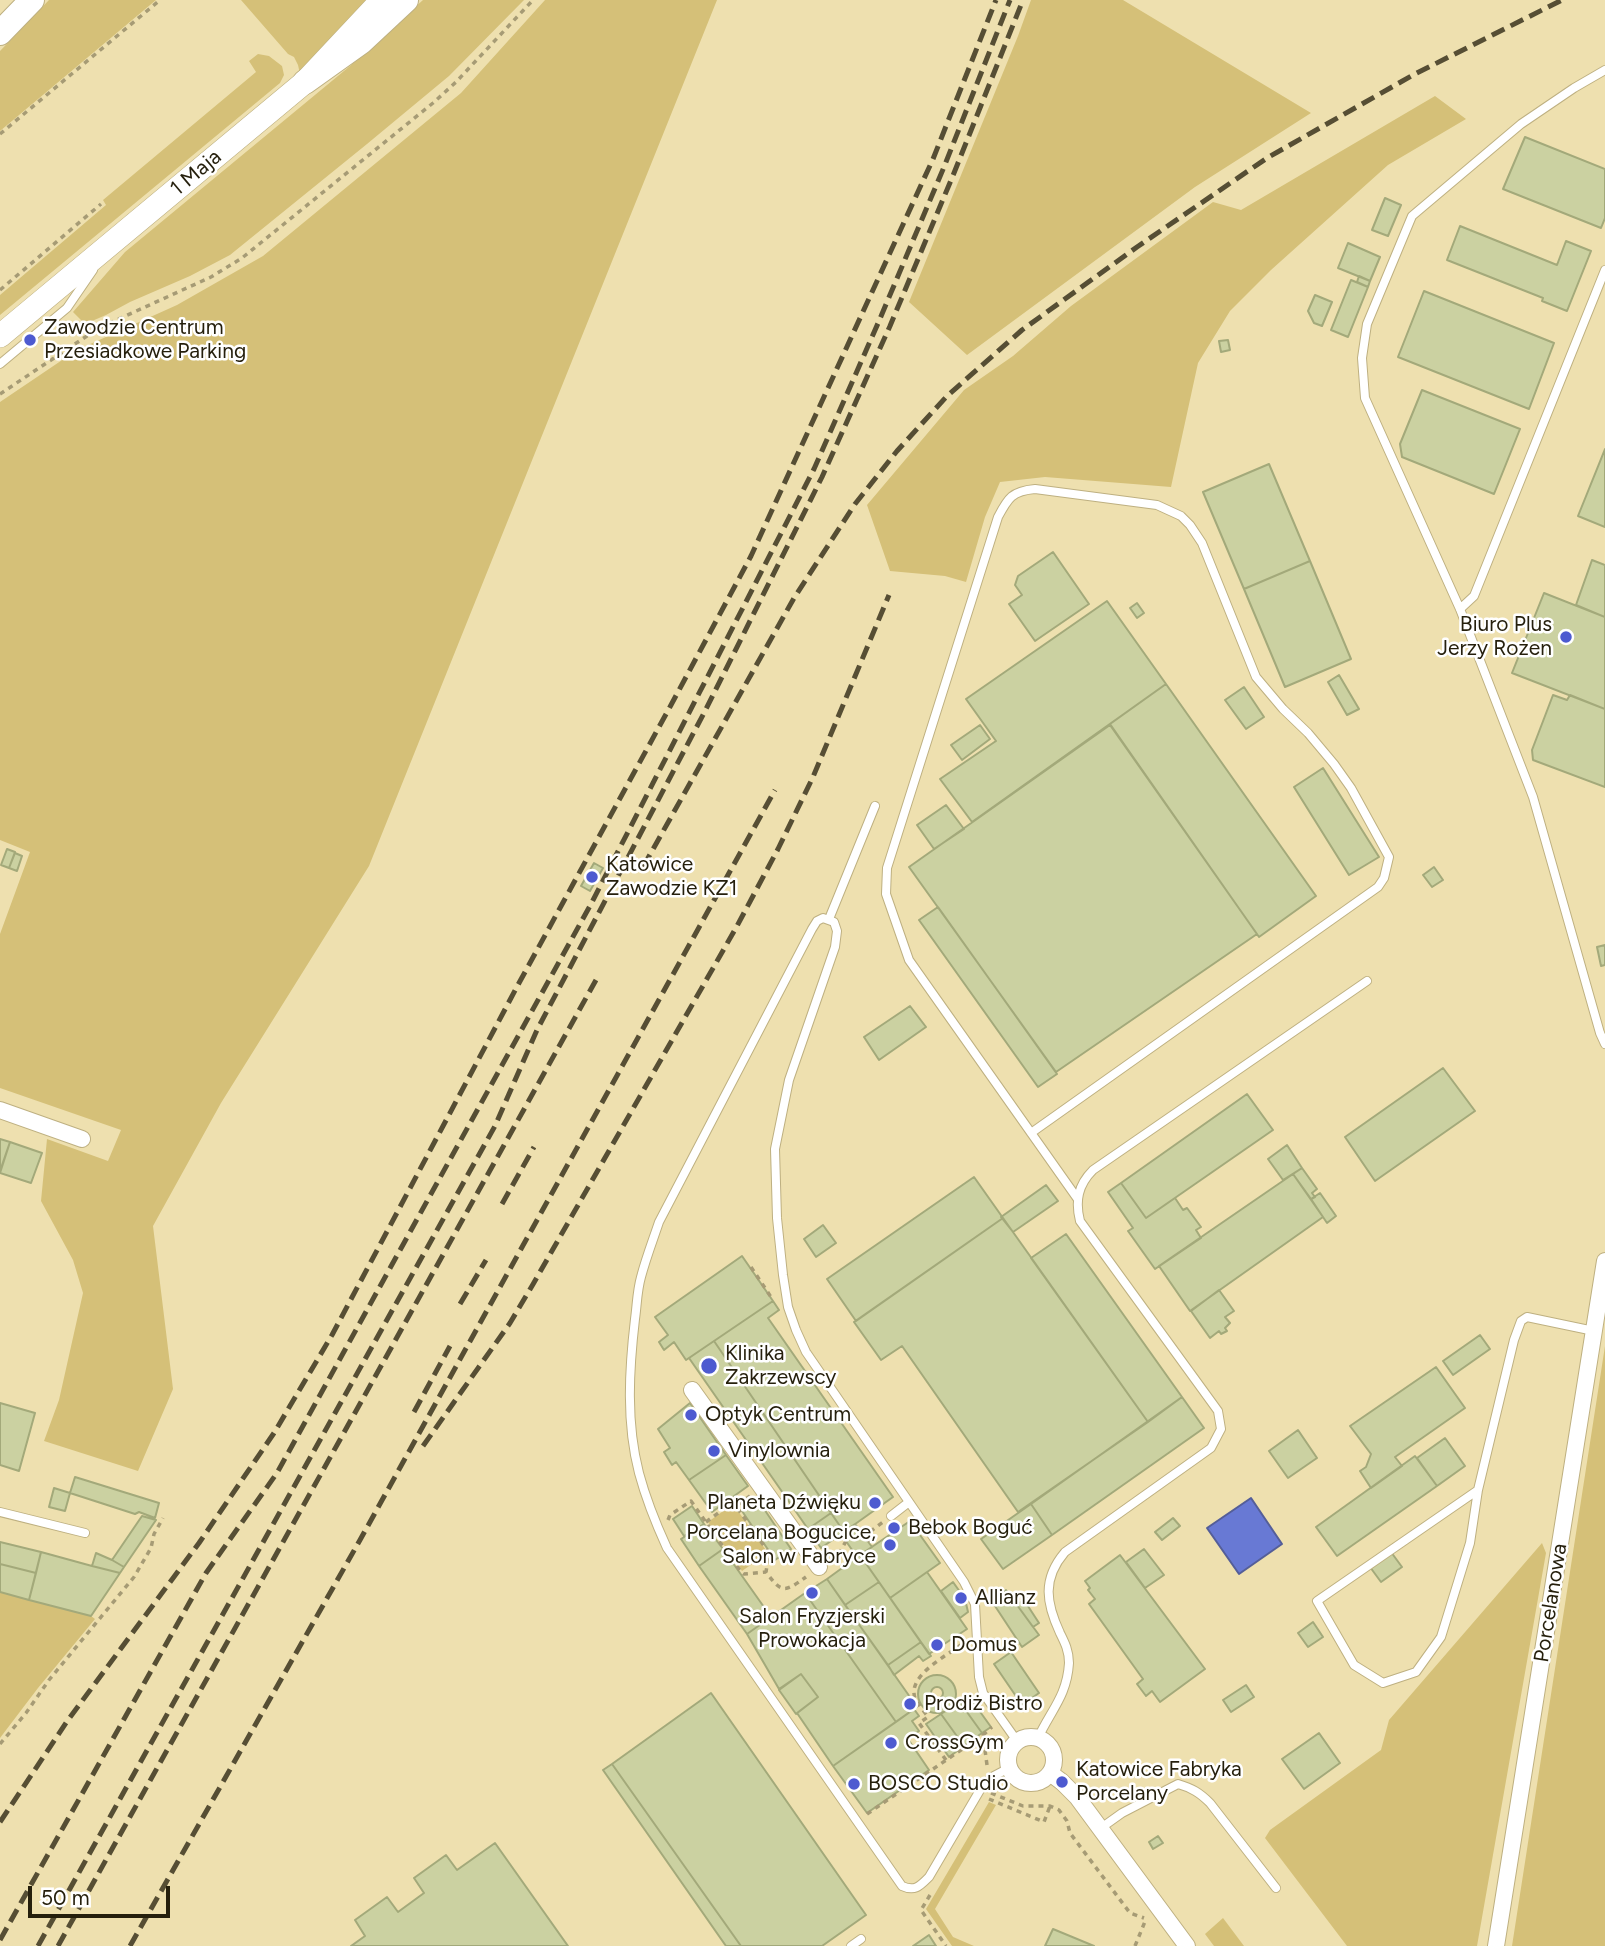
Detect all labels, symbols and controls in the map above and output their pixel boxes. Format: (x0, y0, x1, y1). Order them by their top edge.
street label: 1 Maja (165, 144, 227, 202)
place label: Zawodzie Centrum Przesiadkowe Parking (44, 315, 246, 365)
marker: Zawodzie Centrum Przesiadkowe Parking (22, 332, 38, 348)
place label: Biuro Plus Jerzy Rożen (1437, 612, 1552, 662)
marker: Biuro Plus Jerzy Rożen (1558, 629, 1574, 645)
place label: Katowice Zawodzie KZ1 (606, 852, 737, 902)
marker: Katowice Zawodzie KZ1 (584, 869, 600, 885)
place label: Klinika Zakrzewscy (725, 1341, 836, 1391)
marker: Klinika Zakrzewscy (699, 1356, 719, 1376)
place label: Optyk Centrum (705, 1402, 851, 1428)
marker: Optyk Centrum (683, 1407, 699, 1423)
place label: Vinylownia (728, 1438, 830, 1464)
marker: Vinylownia (706, 1443, 722, 1459)
place label: Planeta Dźwięku (707, 1490, 861, 1516)
marker: Planeta Dźwięku (867, 1495, 883, 1511)
place label: Bebok Boguć (908, 1515, 1033, 1541)
place label: Porcelana Bogucice, Salon w Fabryce (686, 1520, 876, 1570)
marker: Bebok Boguć (886, 1520, 902, 1536)
marker: Porcelana Bogucice, Salon w Fabryce (882, 1537, 898, 1553)
street label: Porcelanowa (1529, 1542, 1573, 1664)
marker: Salon Fryzjerski Prowokacja (804, 1585, 820, 1601)
place label: Allianz (975, 1585, 1036, 1611)
marker: Allianz (953, 1590, 969, 1606)
place label: Salon Fryzjerski Prowokacja (739, 1604, 885, 1654)
place label: Domus (951, 1632, 1017, 1658)
marker: Domus (929, 1637, 945, 1653)
place label: Prodiż Bistro (924, 1691, 1043, 1717)
marker: Prodiż Bistro (902, 1696, 918, 1712)
place label: CrossGym (905, 1730, 1004, 1756)
marker: CrossGym (883, 1735, 899, 1751)
place label: Katowice Fabryka Porcelany (1076, 1757, 1242, 1807)
place label: BOSCO Studio (868, 1771, 1009, 1797)
marker: Katowice Fabryka Porcelany (1054, 1774, 1070, 1790)
marker: BOSCO Studio (846, 1776, 862, 1792)
scale bar (32, 1872, 173, 1916)
text: 50 m (41, 1885, 90, 1910)

